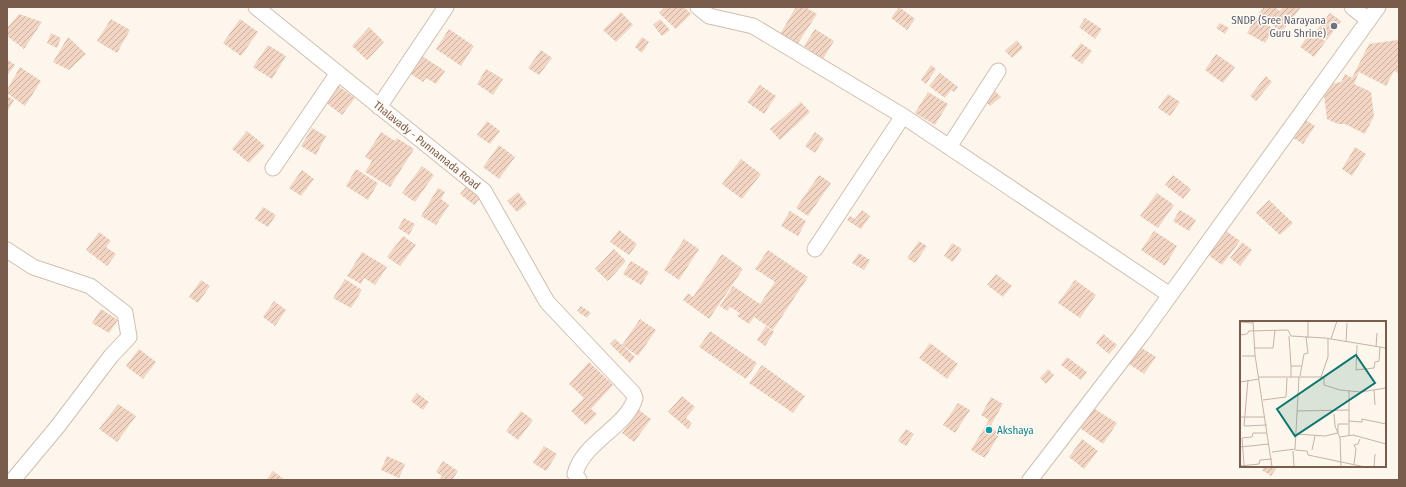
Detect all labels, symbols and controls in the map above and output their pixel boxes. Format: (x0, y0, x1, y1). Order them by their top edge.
place label: SNDP (Sree Narayana Guru Shrine) (1231, 14, 1326, 40)
marker: SNDP (Sree Narayana Guru Shrine) (1329, 21, 1339, 31)
street label: Thalavady - Punnamada Road (371, 98, 483, 192)
inset map (1240, 321, 1386, 467)
place label: Akshaya (997, 424, 1034, 437)
marker: Akshaya (984, 425, 994, 435)

